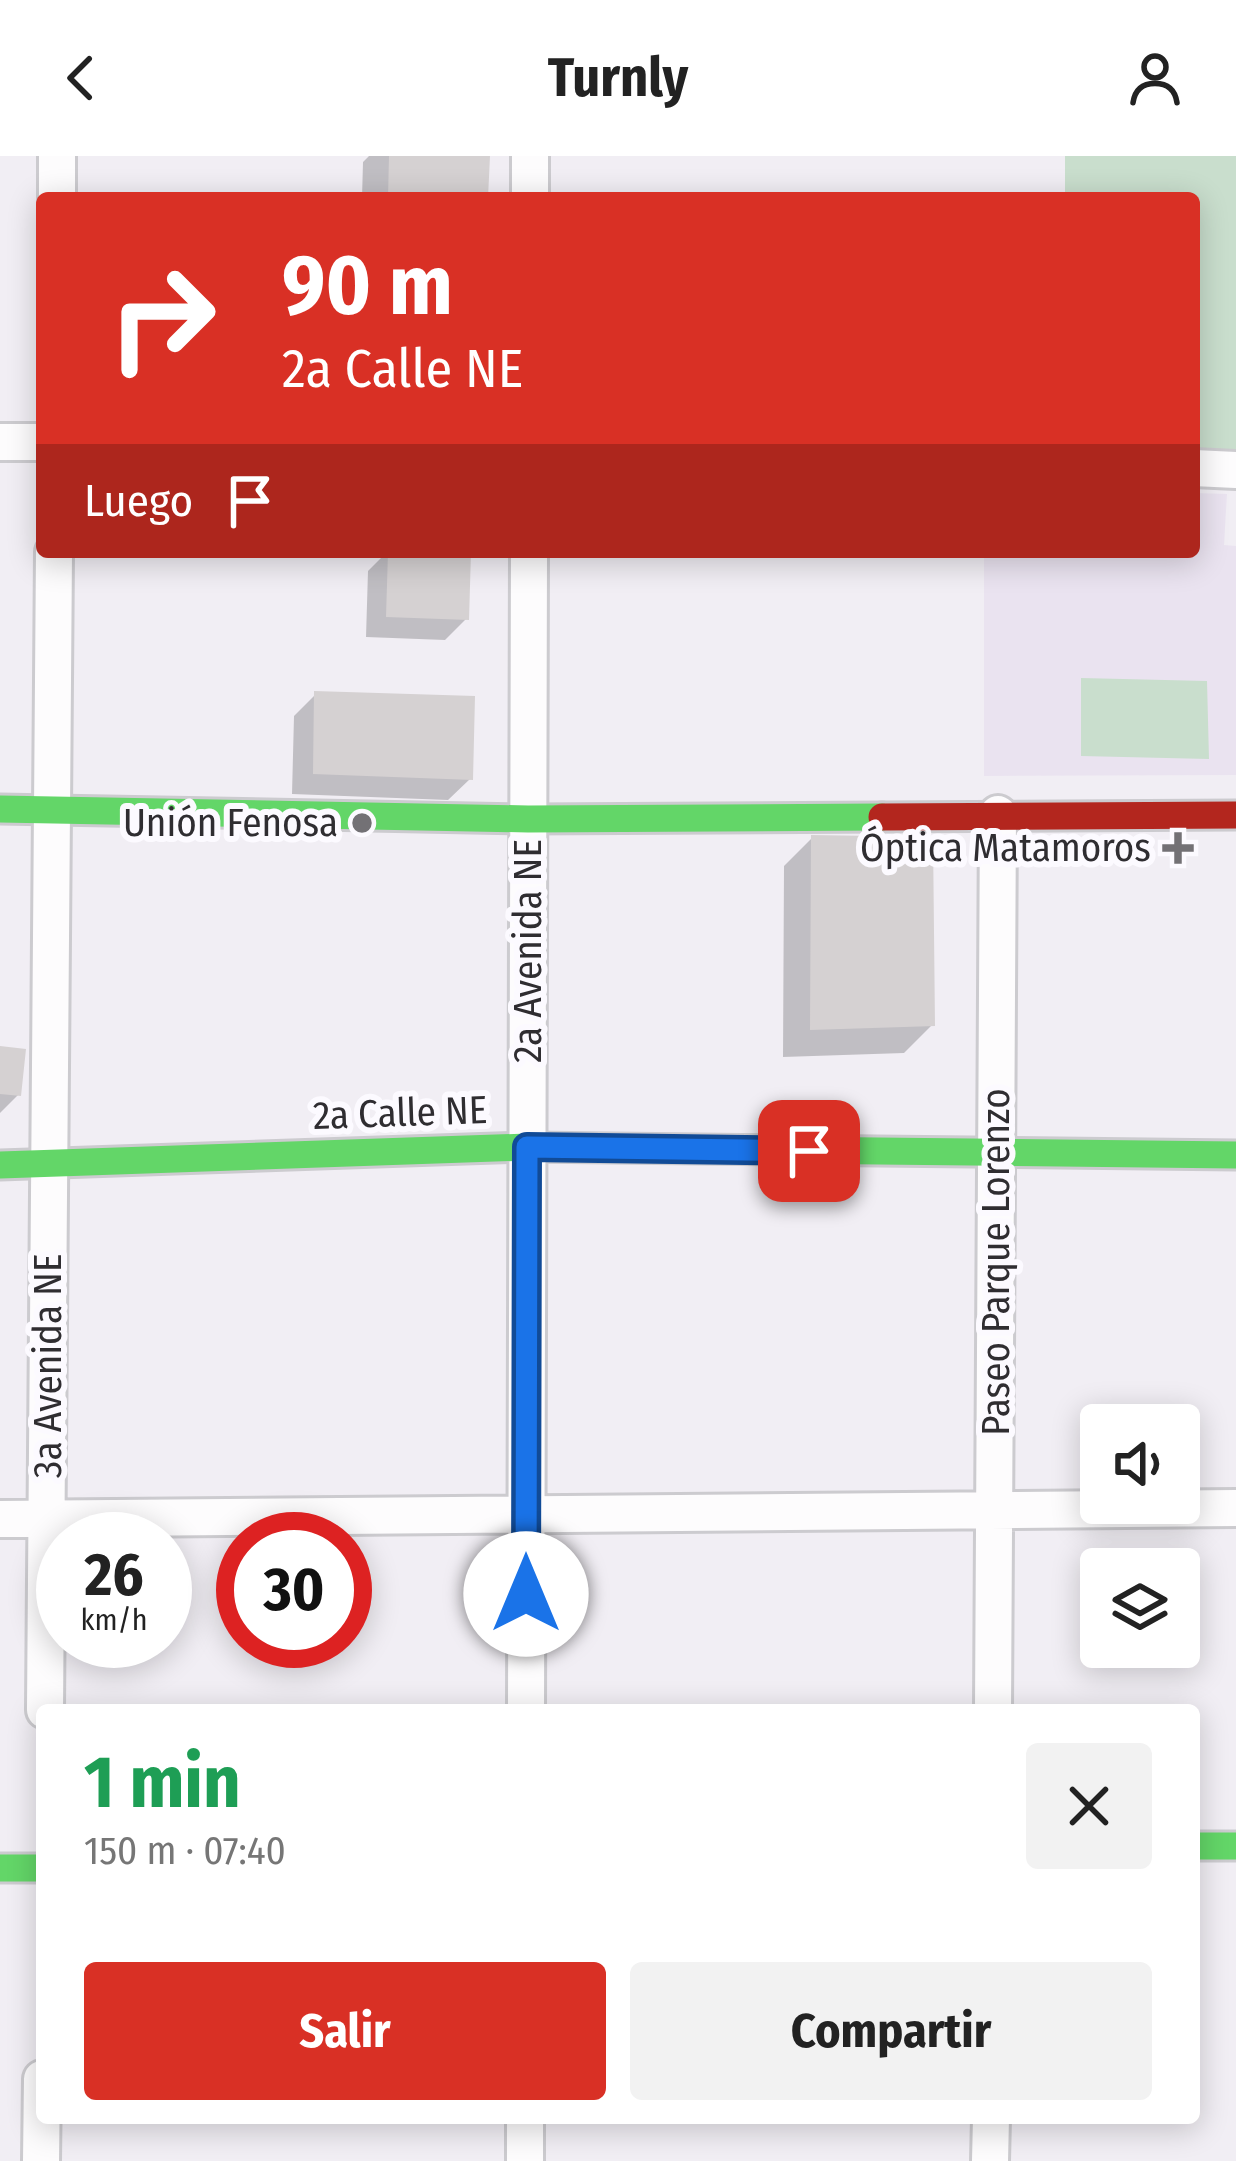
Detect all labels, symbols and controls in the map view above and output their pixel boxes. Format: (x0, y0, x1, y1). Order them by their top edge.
icon: back (48, 45, 114, 111)
icon: person (1122, 45, 1188, 111)
text: Turnly (548, 46, 688, 110)
text: 90 m (282, 235, 453, 336)
icon: right (84, 240, 240, 396)
text: 2a Calle NE (282, 337, 523, 401)
icon: arrive (217, 468, 283, 534)
text: Luego (84, 474, 193, 528)
place label: Unión Fenosa (123, 800, 338, 846)
marker: Unión Fenosa (349, 810, 375, 836)
place label: Óptica Matamoros (860, 825, 1151, 871)
marker: Óptica Matamoros (1162, 832, 1194, 864)
street label: 2a Avenida NE (505, 839, 551, 1063)
street label: 2a Calle NE (312, 1087, 488, 1139)
street label: Paseo Parque Lorenzo (973, 1088, 1019, 1436)
pin (758, 1100, 860, 1202)
icon: arrive (776, 1118, 842, 1184)
street label: 3a Avenida NE (25, 1254, 71, 1478)
map controls (1080, 1404, 1200, 1668)
button: sound (1080, 1404, 1200, 1524)
speed limit sign: 30 (216, 1512, 372, 1668)
position arrow (463, 1531, 589, 1657)
text: 26 (84, 1539, 144, 1611)
button: layers (1080, 1548, 1200, 1668)
text: km/h (81, 1602, 147, 1638)
text: 1 min (84, 1740, 241, 1826)
button: close (1026, 1743, 1152, 1869)
text: 150 m · 07:40 (84, 1828, 286, 1874)
button: Salir (84, 1962, 606, 2100)
button: Compartir (630, 1962, 1152, 2100)

